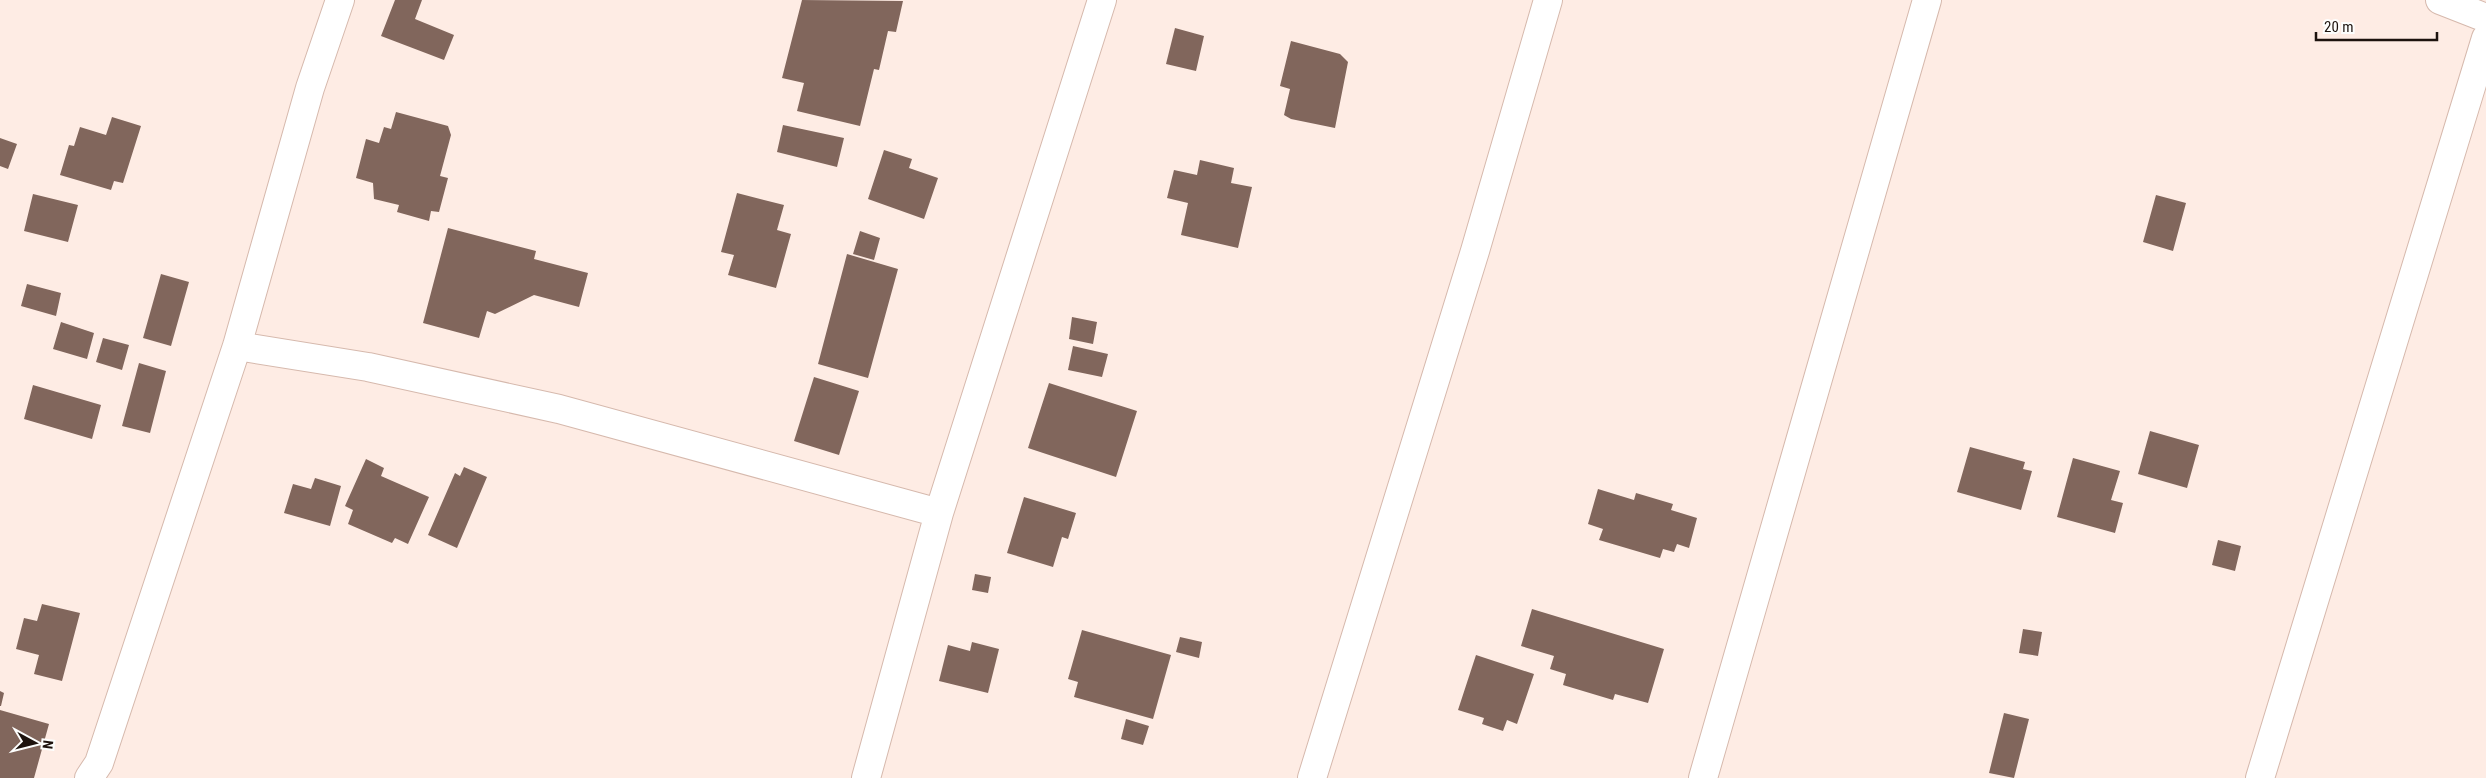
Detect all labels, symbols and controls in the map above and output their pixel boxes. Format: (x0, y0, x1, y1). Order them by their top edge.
scale bar (2316, 10, 2437, 42)
text: 20 m (2324, 18, 2354, 36)
north arrow (10, 718, 60, 768)
text: N (39, 739, 56, 750)

